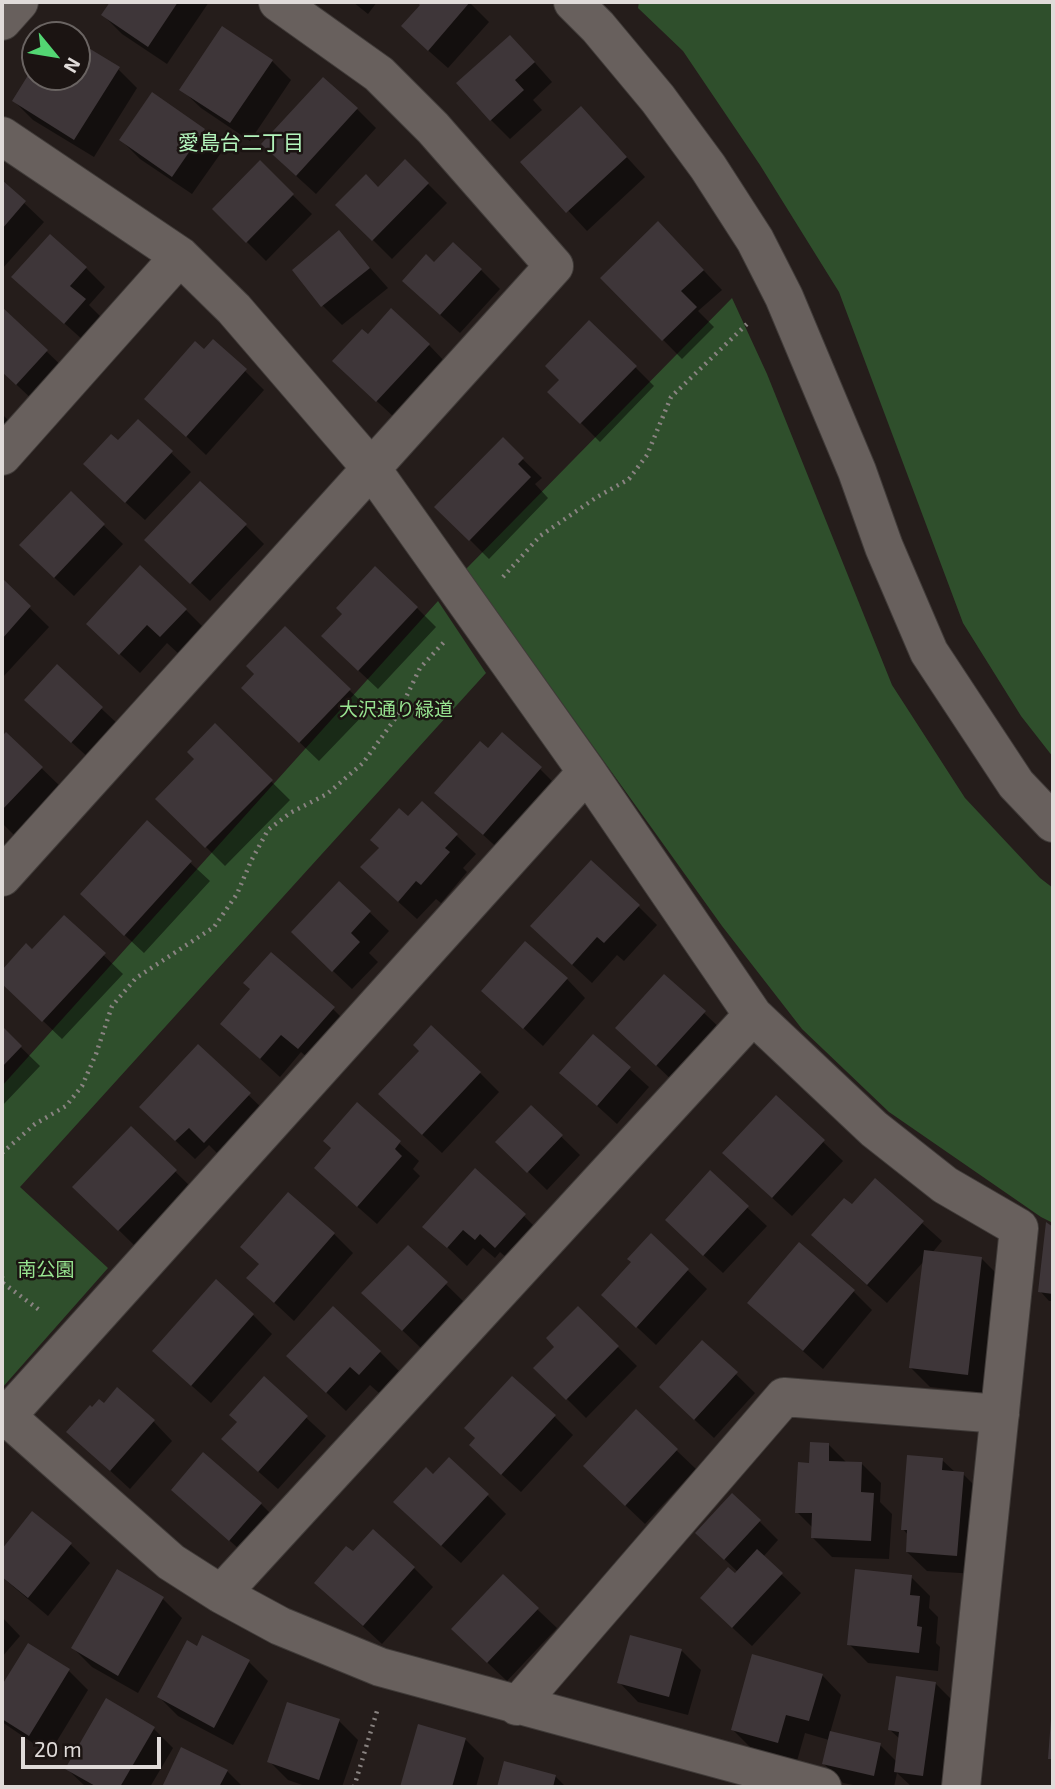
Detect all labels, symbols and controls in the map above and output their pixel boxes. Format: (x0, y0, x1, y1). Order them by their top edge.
north arrow (21, 21, 91, 91)
text: N (59, 54, 86, 77)
district label: 愛島台二丁目 (178, 130, 304, 156)
park label: 大沢通り緑道 (339, 699, 453, 721)
park label: 南公園 (18, 1259, 74, 1281)
scale bar (24, 1722, 164, 1766)
text: 20 m (34, 1736, 82, 1761)

